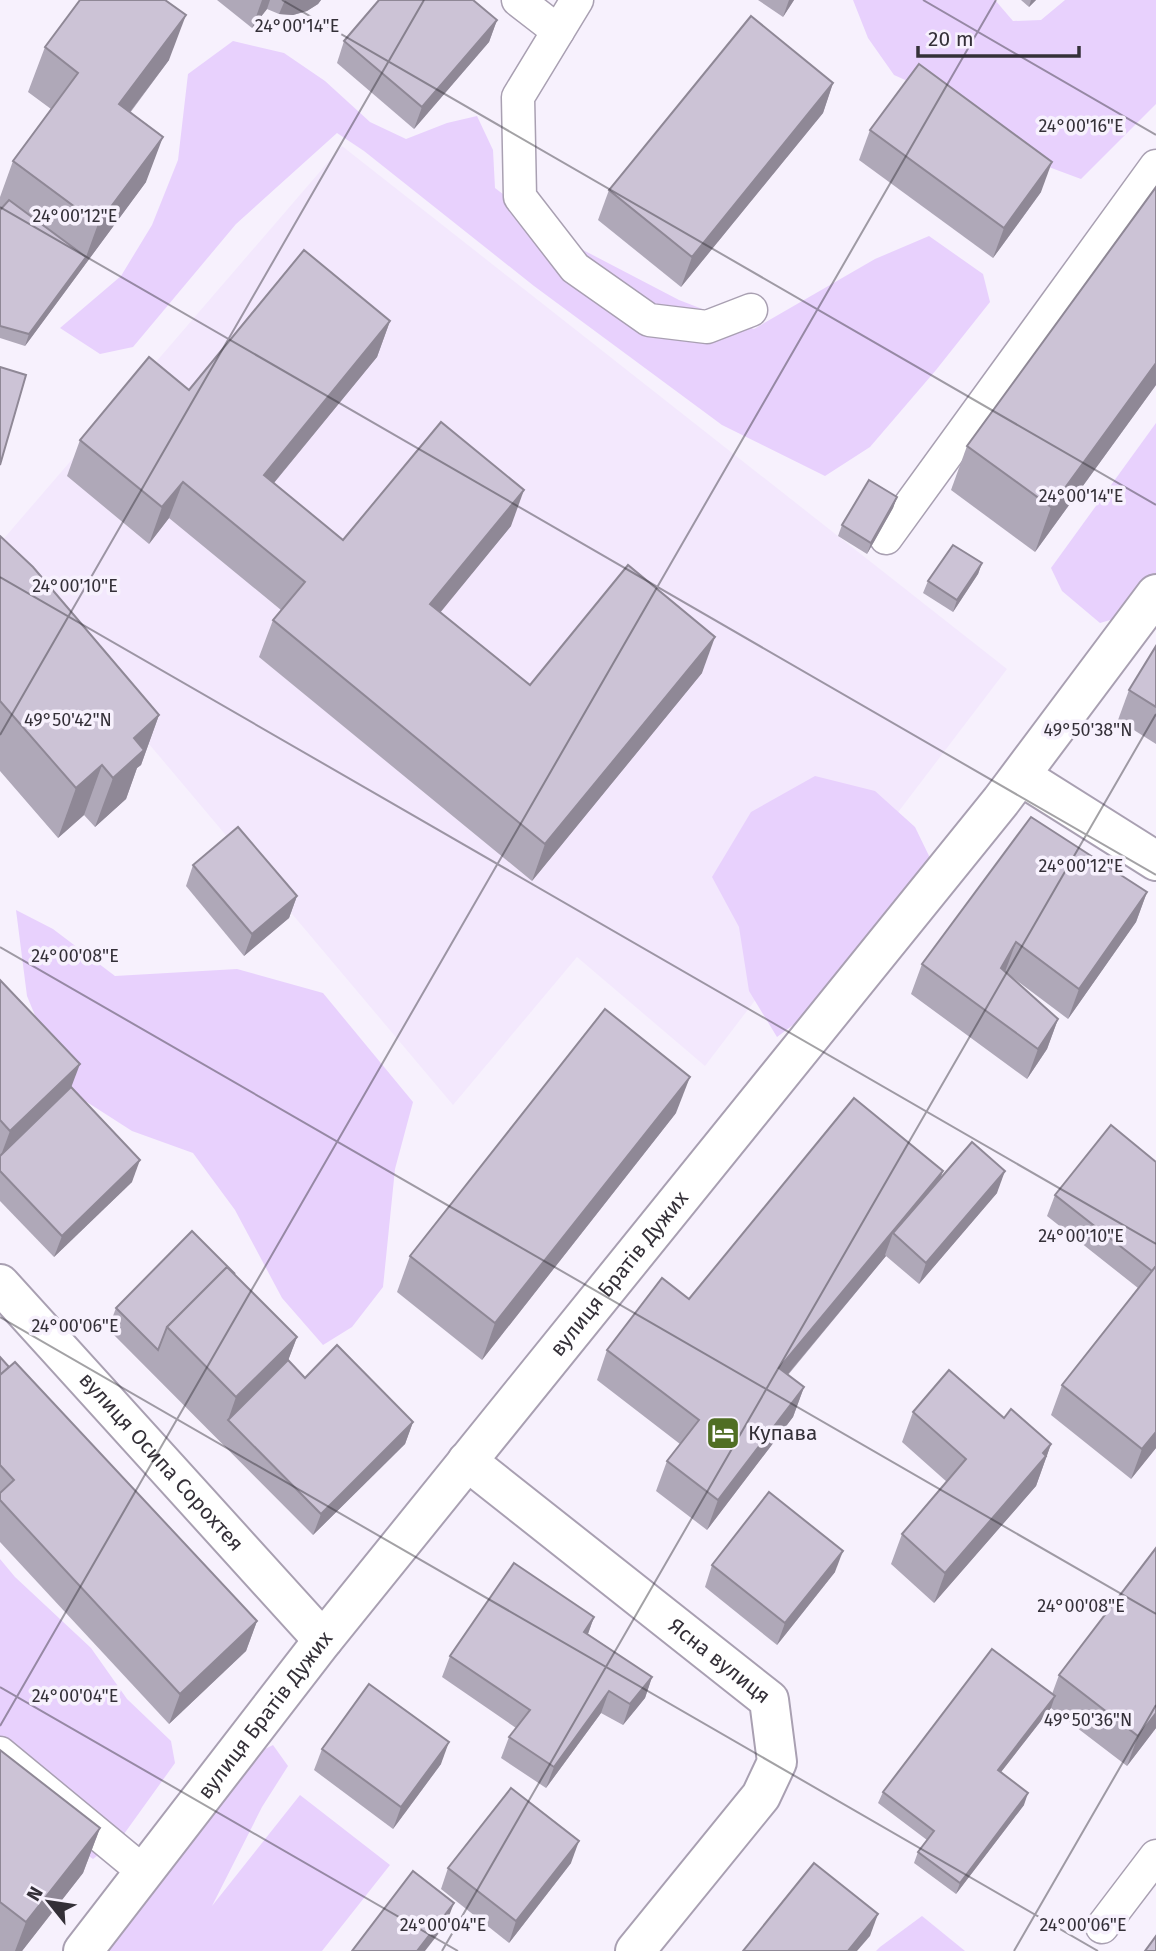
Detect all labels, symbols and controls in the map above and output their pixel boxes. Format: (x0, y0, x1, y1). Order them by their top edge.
scale bar (918, 14, 1079, 58)
text: 24°00'14"E (255, 15, 339, 37)
text: 20 m (928, 26, 974, 52)
text: 24°00'16"E (1038, 115, 1124, 137)
text: 24°00'12"E (33, 205, 117, 227)
text: 24°00'14"E (1039, 485, 1123, 507)
text: 24°00'10"E (32, 575, 118, 597)
text: 49°50'42"N (24, 709, 112, 731)
text: 49°50'38"N (1043, 719, 1133, 741)
text: 24°00'12"E (1039, 855, 1123, 877)
text: 24°00'08"E (31, 945, 119, 967)
street label: вулиця Братів Дужих (545, 1185, 694, 1361)
text: 24°00'10"E (1038, 1225, 1124, 1247)
text: 24°00'06"E (31, 1315, 119, 1337)
street label: вулиця Осипа Сорохтея (73, 1367, 249, 1557)
hotel icon: Купава (704, 1414, 742, 1452)
place label: Купава (748, 1420, 817, 1446)
text: 24°00'08"E (1037, 1595, 1125, 1617)
street label: Ясна вулиця (663, 1613, 776, 1709)
street label: вулиця Братів Дужих (192, 1625, 338, 1804)
text: 24°00'04"E (32, 1685, 118, 1707)
text: 49°50'36"N (1044, 1709, 1132, 1731)
north arrow (14, 1867, 84, 1937)
text: N (22, 1883, 48, 1905)
text: 24°00'04"E (400, 1914, 486, 1936)
text: 24°00'06"E (1039, 1914, 1127, 1936)

